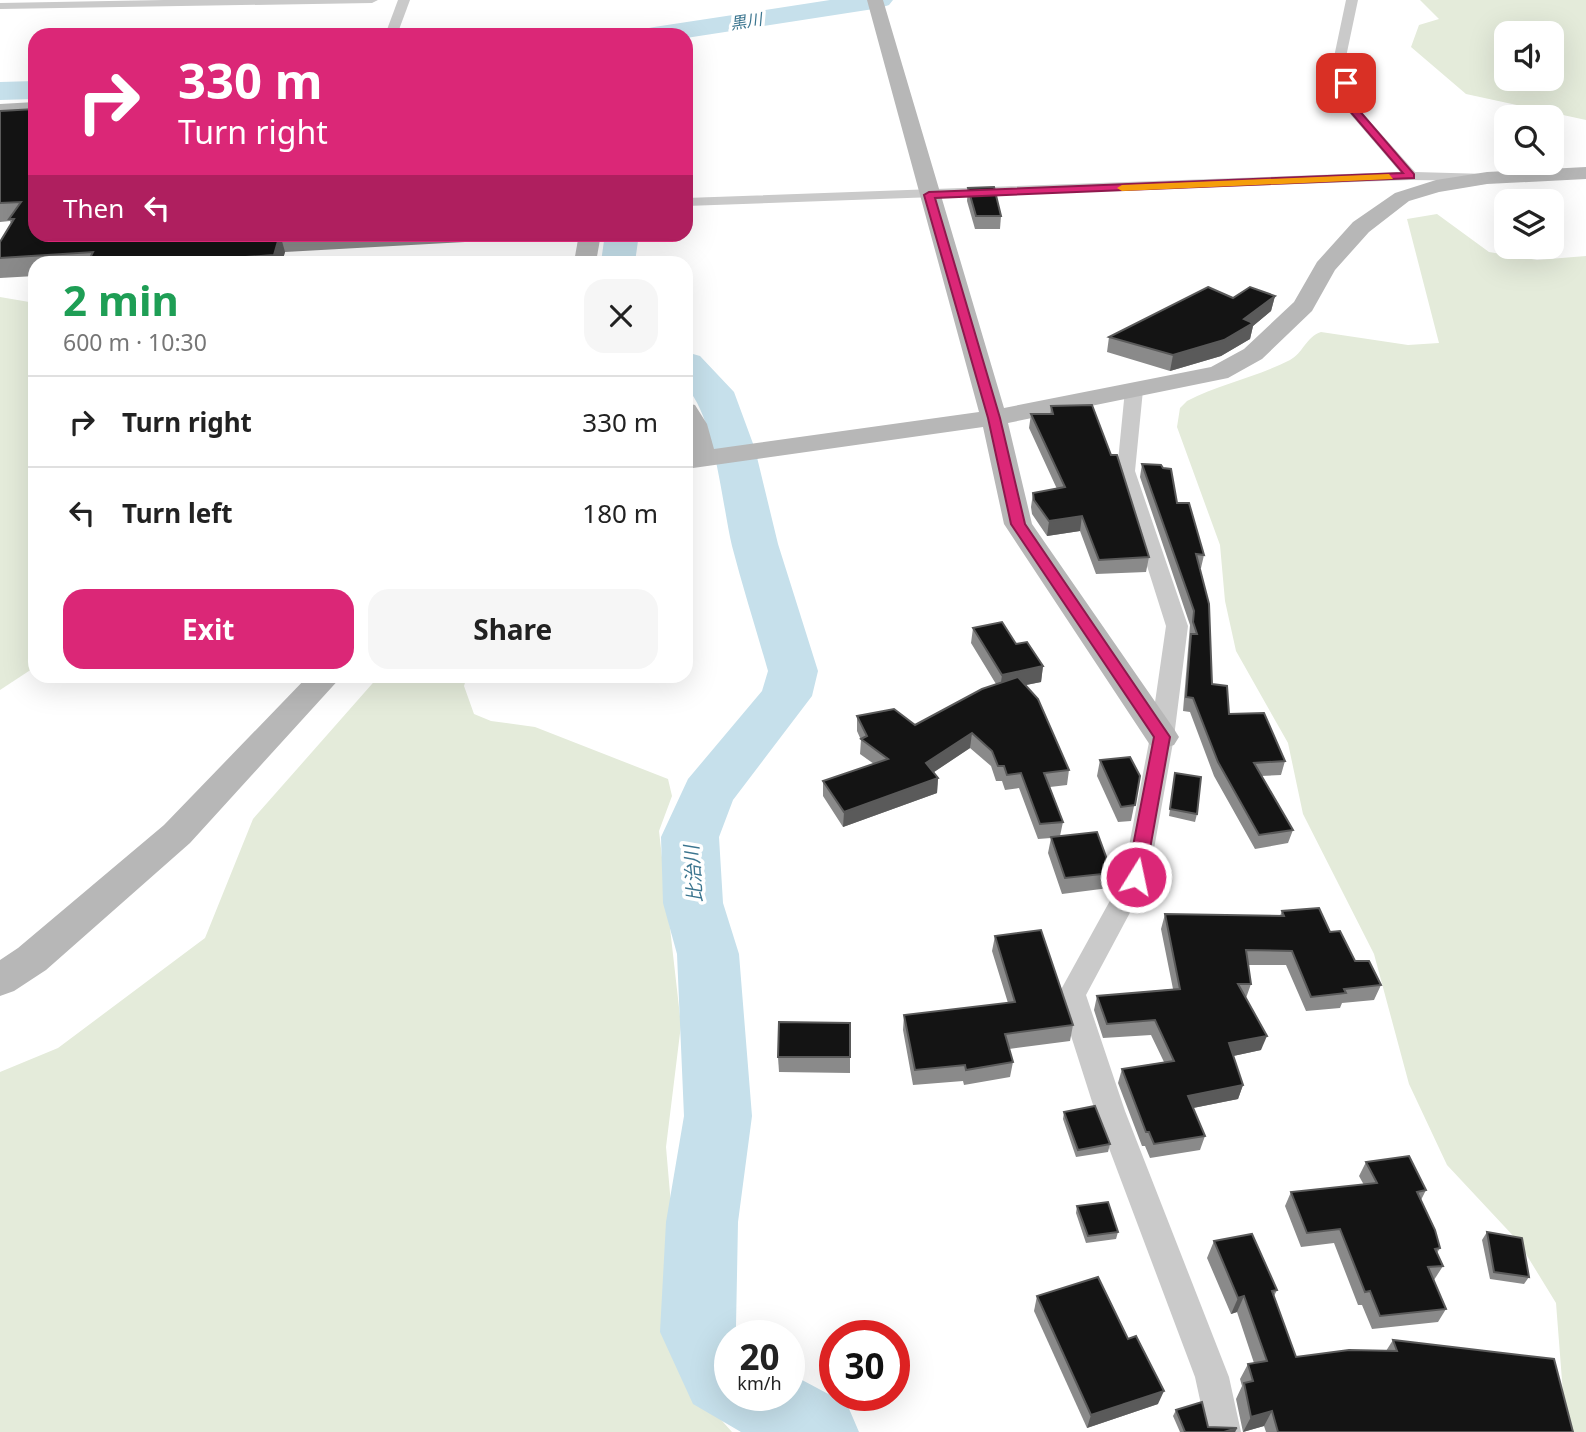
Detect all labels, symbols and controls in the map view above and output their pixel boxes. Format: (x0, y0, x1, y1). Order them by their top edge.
water label: 黒川 (728, 7, 765, 34)
map controls (1494, 21, 1564, 259)
button: sound (1494, 21, 1564, 91)
text: 330 m (178, 47, 323, 113)
pin (1316, 53, 1376, 113)
icon: right (63, 56, 154, 147)
icon: arrive (1327, 64, 1365, 102)
button: search (1494, 105, 1564, 175)
text: Turn right (178, 110, 328, 153)
icon: left (138, 189, 176, 227)
button: layers (1494, 189, 1564, 259)
text: Then (63, 190, 124, 226)
text: 2 min (63, 271, 179, 328)
button: close (584, 279, 658, 353)
text: 600 m · 10:30 (63, 326, 207, 358)
icon: right (63, 403, 101, 441)
text: Turn right (122, 404, 252, 440)
text: 330 m (582, 404, 658, 440)
icon: left (63, 494, 101, 532)
text: Turn left (122, 495, 233, 531)
text: 180 m (582, 495, 658, 531)
button: Exit (63, 589, 354, 669)
button: Share (368, 589, 658, 669)
position arrow (1099, 840, 1173, 914)
water label: 比治川 (678, 843, 708, 903)
speed limit sign: 30 (819, 1320, 910, 1411)
text: 20 (739, 1333, 780, 1380)
text: km/h (737, 1371, 782, 1395)

